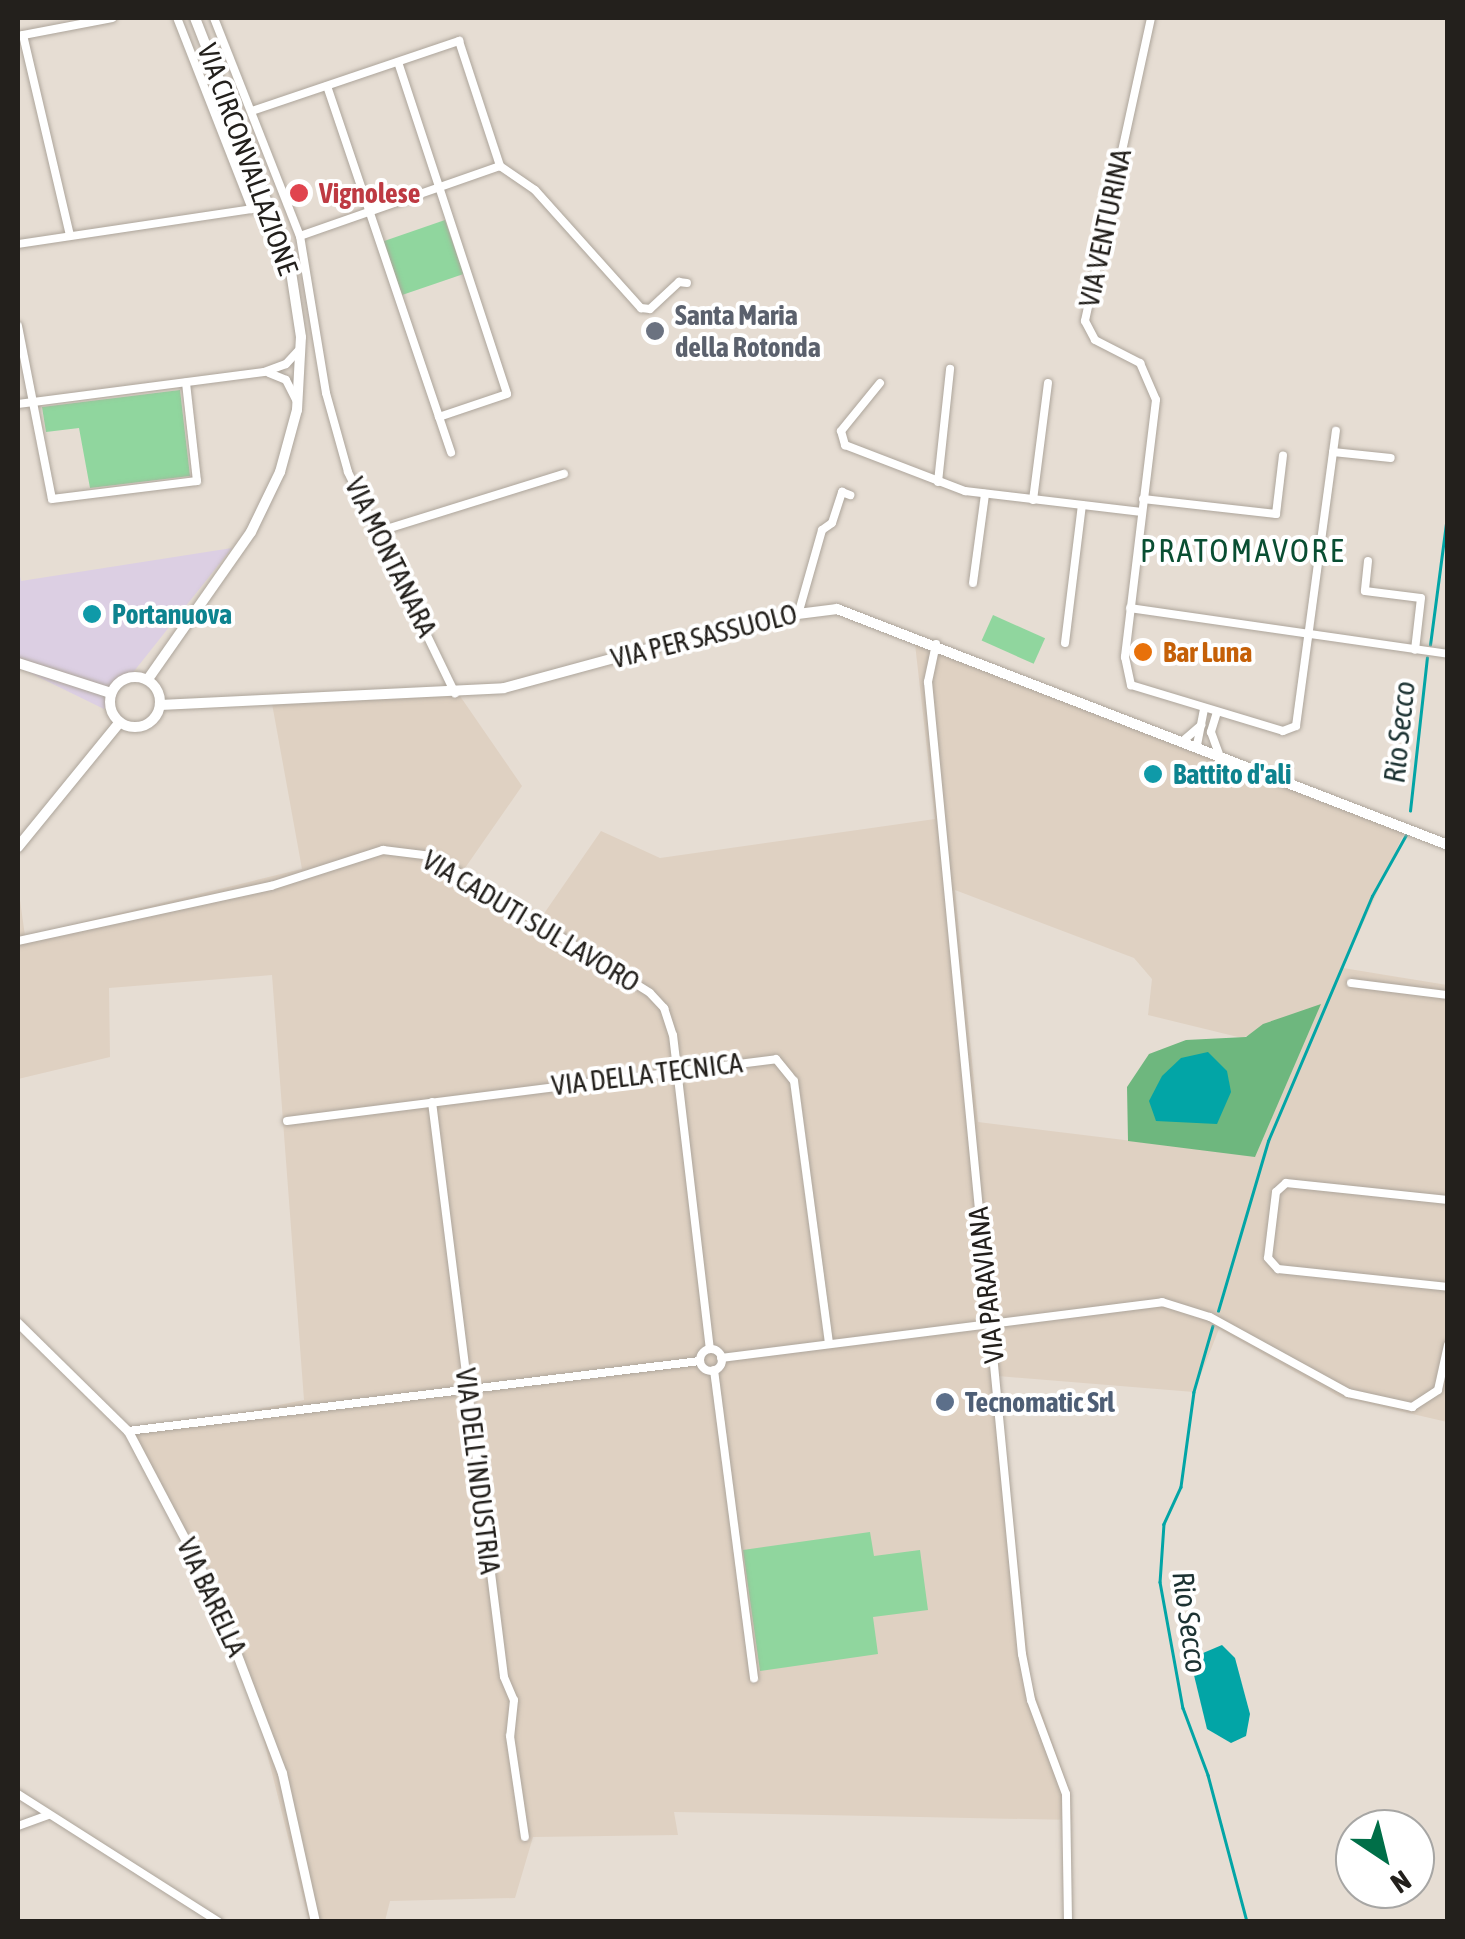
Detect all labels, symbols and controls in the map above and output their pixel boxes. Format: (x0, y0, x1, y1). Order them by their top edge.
street label: VIA CIRCONVALLAZIONE (191, 39, 305, 279)
street label: VIA VENTURINA (1072, 146, 1138, 310)
place label: Vignolese (319, 176, 420, 210)
marker: Vignolese (288, 182, 310, 204)
place label: Santa Maria della Rotonda (675, 298, 821, 364)
marker: Santa Maria della Rotonda (644, 320, 666, 342)
street label: VIA MONTANARA (338, 472, 444, 642)
district label: PRATOMAVORE (1140, 532, 1346, 570)
place label: Portanuova (112, 597, 232, 631)
street label: VIA PER SASSUOLO (608, 597, 800, 675)
marker: Portanuova (81, 603, 103, 625)
place label: Bar Luna (1163, 635, 1252, 669)
marker: Bar Luna (1132, 641, 1154, 663)
water label: Rio Secco (1376, 679, 1422, 785)
place label: Battito d'ali (1173, 757, 1291, 791)
marker: Battito d'ali (1142, 763, 1164, 785)
street label: VIA CADUTI SUL LAVORO (416, 843, 646, 999)
street label: VIA DELLA TECNICA (550, 1046, 744, 1102)
street label: VIA PARAVIANA (961, 1205, 1011, 1365)
street label: VIA DELL’INDUSTRIA (449, 1366, 507, 1576)
place label: Tecnomatic Srl (965, 1385, 1115, 1419)
marker: Tecnomatic Srl (934, 1391, 956, 1413)
street label: VIA BARELLA (170, 1532, 254, 1662)
water label: Rio Secco (1165, 1569, 1215, 1675)
north arrow (1335, 1809, 1435, 1909)
text: N (1385, 1864, 1417, 1900)

